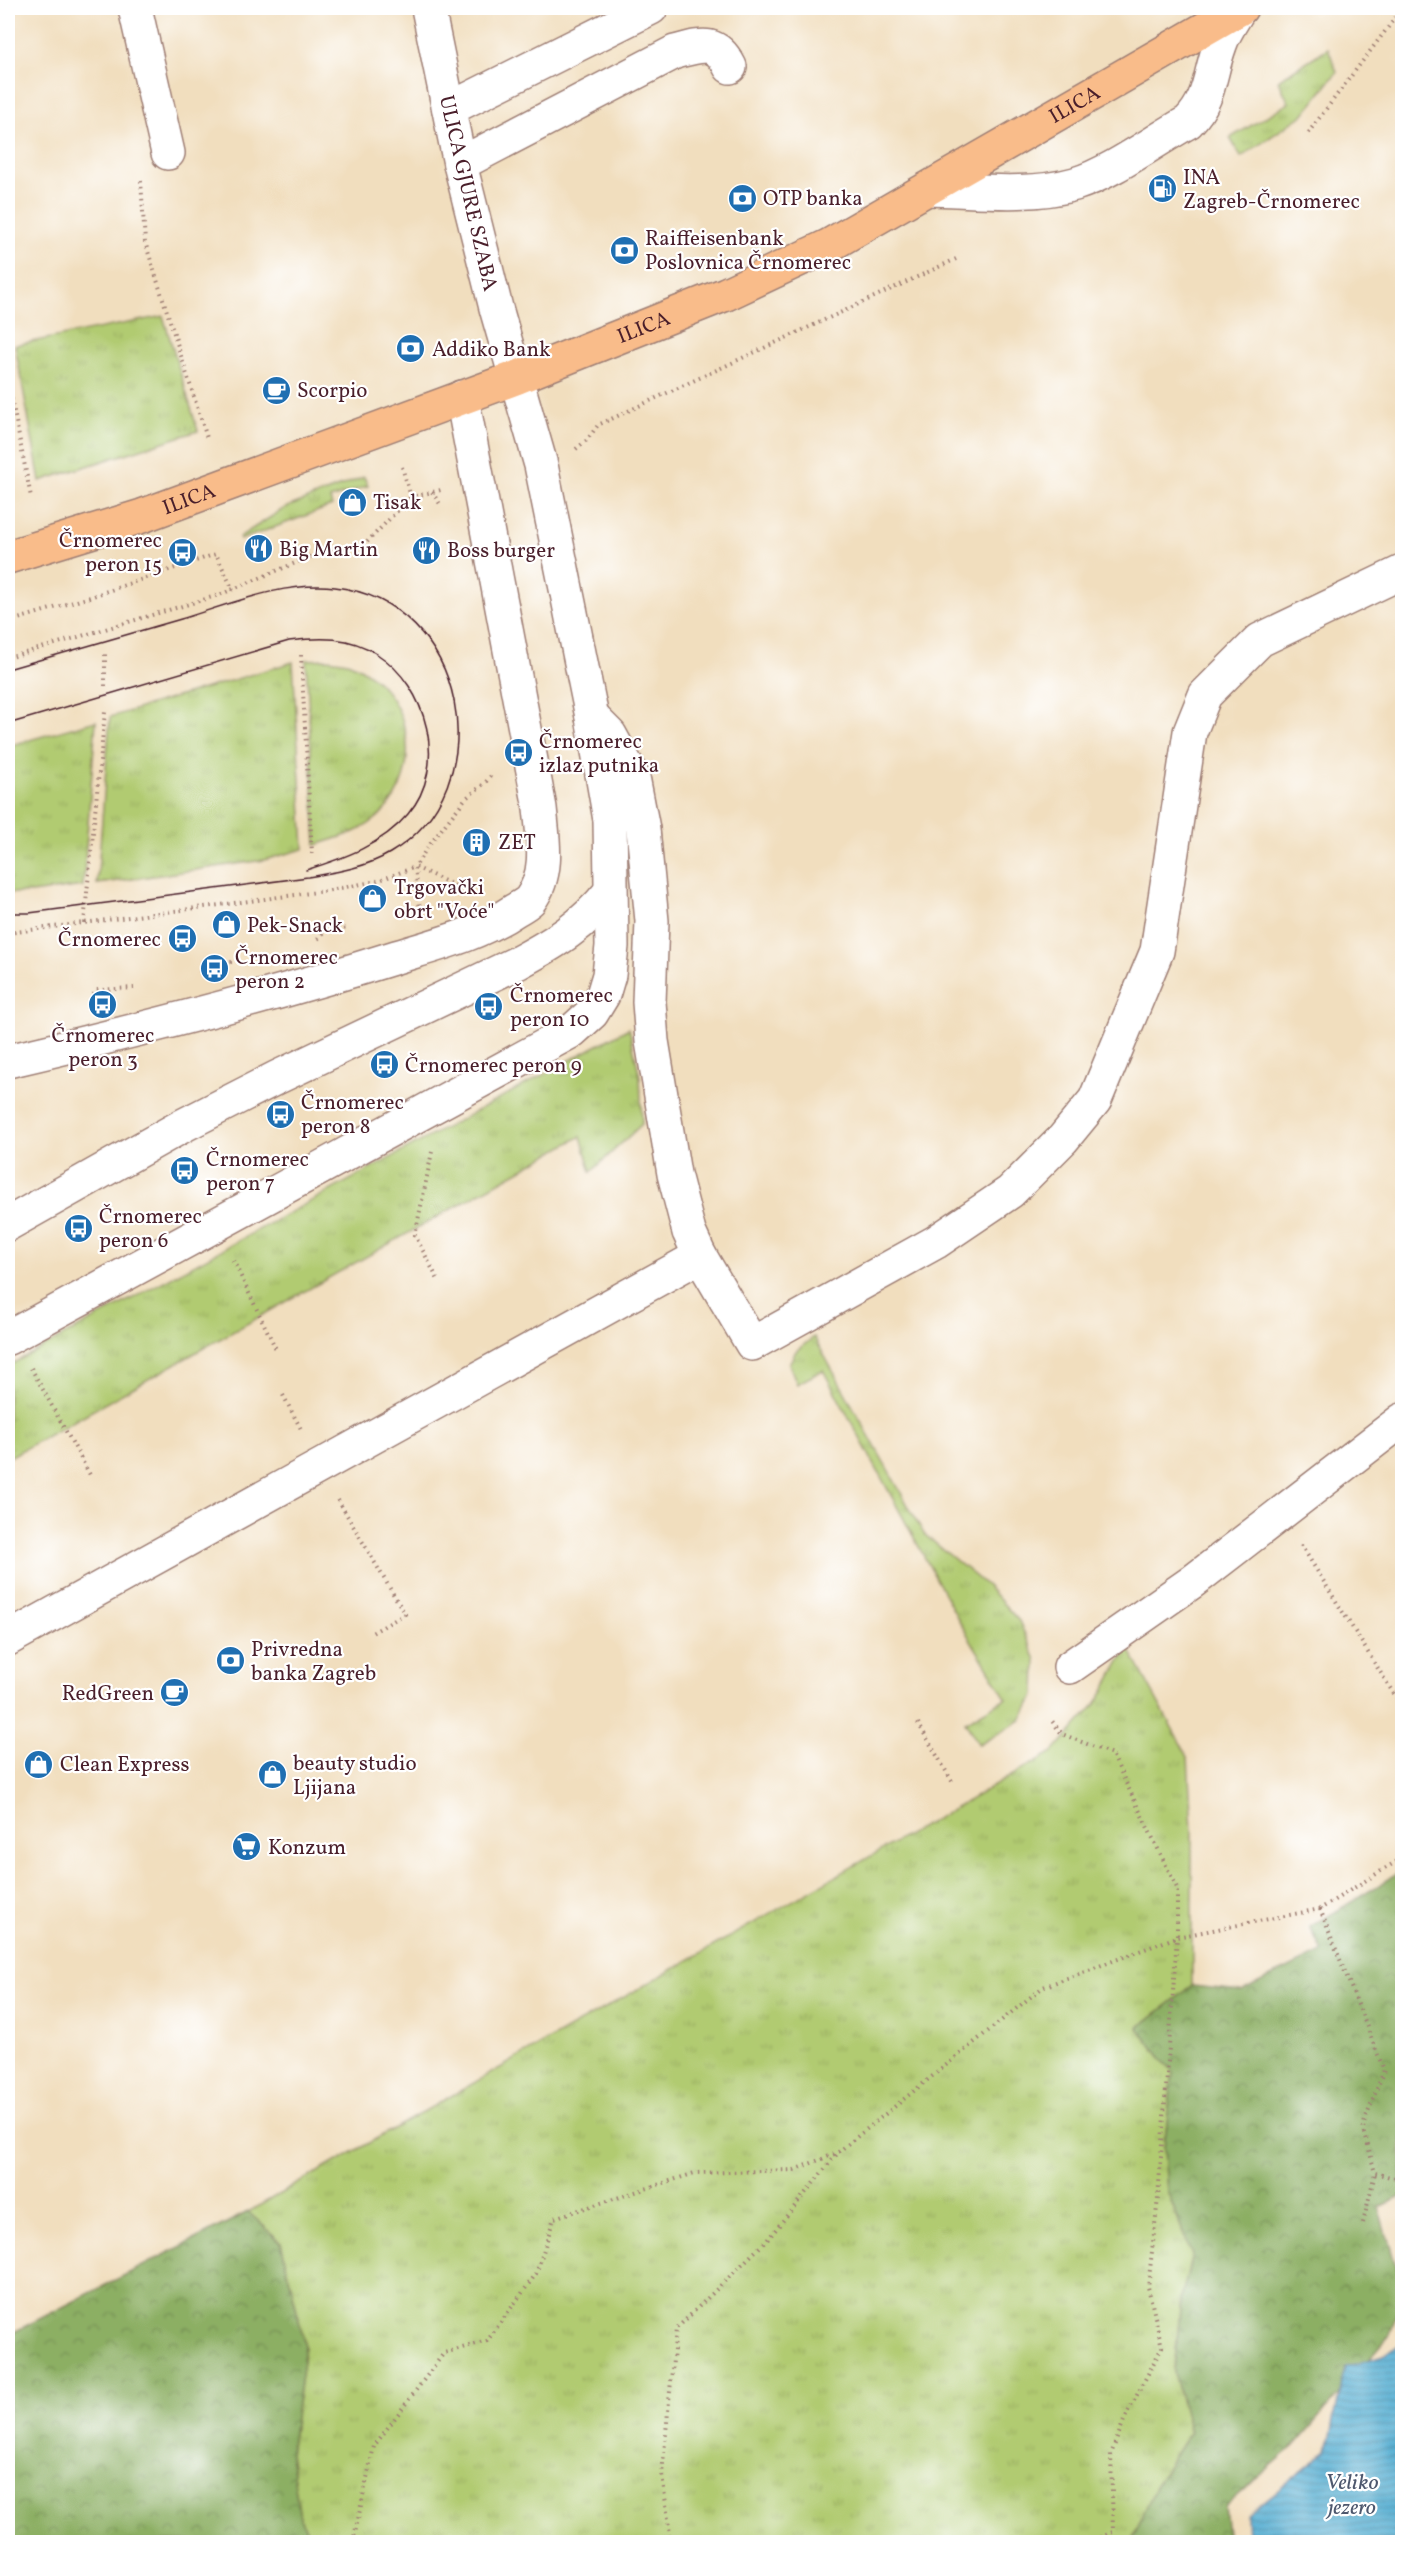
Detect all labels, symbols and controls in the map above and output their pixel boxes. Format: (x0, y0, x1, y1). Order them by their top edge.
street label: ILICA (1044, 79, 1106, 132)
street label: ULICA GJURE SZABA (431, 93, 504, 294)
place label: INA Zagreb-Črnomerec (1183, 164, 1360, 217)
fuel station icon: INA Zagreb-Črnomerec (1146, 173, 1178, 205)
bank icon: OTP banka (726, 182, 758, 214)
place label: OTP banka (763, 185, 863, 214)
place label: Raiffeisenbank Poslovnica Črnomerec (645, 225, 851, 278)
bank icon: Raiffeisenbank Poslovnica Črnomerec (608, 234, 640, 266)
street label: ILICA (613, 305, 675, 352)
bank icon: Addiko Bank (395, 333, 427, 365)
place label: Addiko Bank (432, 336, 551, 365)
cafe icon: Scorpio (260, 374, 292, 406)
place label: Scorpio (297, 377, 367, 406)
street label: ILICA (159, 477, 220, 523)
shop icon: Tisak (336, 486, 368, 518)
place label: Tisak (373, 489, 422, 518)
place label: Črnomerec peron 15 (59, 527, 162, 580)
restaurant icon: Big Martin (242, 533, 274, 565)
restaurant icon: Boss burger (410, 534, 442, 566)
bus stop icon: Črnomerec peron 15 (167, 536, 199, 568)
place label: Big Martin (279, 536, 378, 565)
place label: Boss burger (447, 537, 555, 566)
place label: Črnomerec izlaz putnika (539, 728, 659, 781)
bus stop icon: Črnomerec izlaz putnika (502, 737, 534, 769)
building icon: ZET (461, 826, 493, 858)
place label: ZET (498, 829, 536, 858)
place label: Trgovački obrt "Voće" (394, 874, 495, 927)
shop icon: Trgovački obrt "Voće" (357, 883, 389, 915)
shop icon: Pek-Snack (210, 909, 242, 941)
place label: Pek-Snack (247, 912, 344, 941)
bus stop icon: Črnomerec (166, 923, 198, 955)
place label: Črnomerec (58, 926, 161, 955)
place label: Črnomerec peron 2 (235, 944, 338, 997)
bus stop icon: Črnomerec peron 2 (198, 953, 230, 985)
place label: Črnomerec peron 10 (510, 982, 613, 1035)
bus stop icon: Črnomerec peron 3 (87, 988, 119, 1020)
bus stop icon: Črnomerec peron 10 (473, 991, 505, 1023)
place label: Črnomerec peron 3 (52, 1022, 154, 1075)
bus stop icon: Črnomerec peron 9 (368, 1049, 400, 1081)
place label: Črnomerec peron 9 (405, 1052, 582, 1081)
place label: Črnomerec peron 8 (301, 1089, 404, 1142)
bus stop icon: Črnomerec peron 8 (264, 1098, 296, 1130)
place label: Črnomerec peron 7 (206, 1146, 309, 1199)
bus stop icon: Črnomerec peron 7 (169, 1155, 201, 1187)
place label: Črnomerec peron 6 (99, 1203, 202, 1256)
bus stop icon: Črnomerec peron 6 (62, 1212, 94, 1244)
place label: Privredna banka Zagreb (251, 1636, 376, 1689)
bank icon: Privredna banka Zagreb (214, 1645, 246, 1677)
cafe icon: RedGreen (159, 1677, 191, 1709)
place label: RedGreen (62, 1680, 154, 1709)
shop icon: Clean Express (23, 1748, 55, 1780)
place label: beauty studio Ljijana (293, 1750, 417, 1803)
place label: Clean Express (60, 1751, 189, 1780)
shop icon: beauty studio Ljijana (256, 1759, 288, 1791)
supermarket icon: Konzum (231, 1831, 263, 1863)
place label: Konzum (268, 1834, 346, 1863)
water label: Veliko jezero (1325, 2468, 1378, 2524)

